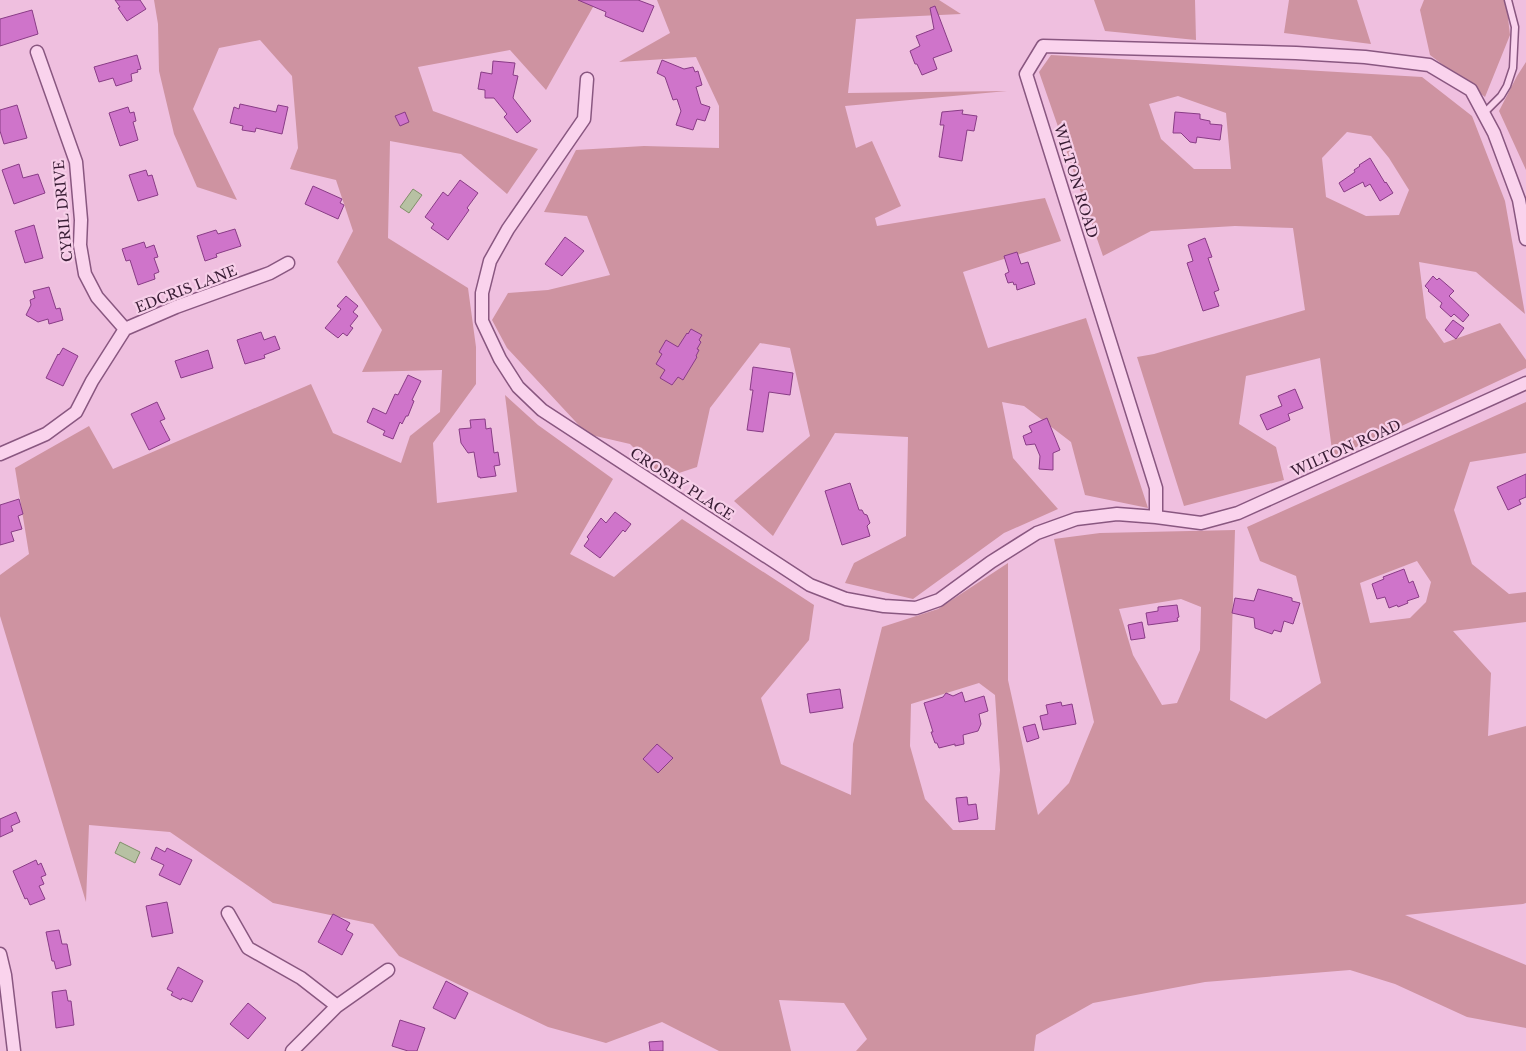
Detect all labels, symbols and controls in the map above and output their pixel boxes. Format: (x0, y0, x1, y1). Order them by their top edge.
street label: WILTON ROAD (1050, 121, 1102, 240)
street label: CYRIL DRIVE (50, 159, 76, 263)
street label: EDCRIS LANE (133, 261, 239, 317)
street label: WILTON ROAD (1287, 416, 1404, 481)
street label: CROSBY PLACE (627, 444, 737, 524)

